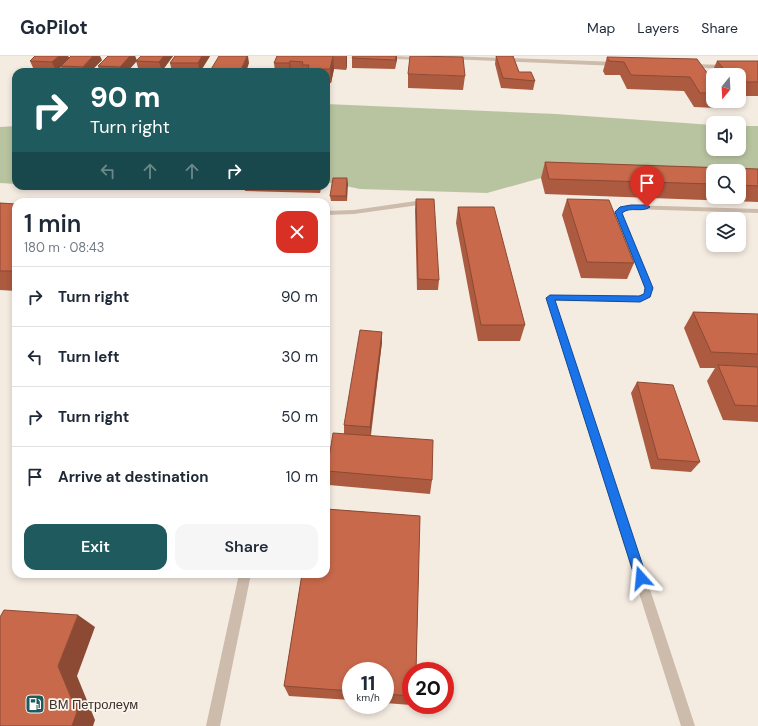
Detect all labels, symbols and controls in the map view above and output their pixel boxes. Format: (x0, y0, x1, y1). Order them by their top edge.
text: GoPilot (20, 15, 88, 40)
text: Map (587, 19, 615, 37)
text: Layers (637, 19, 679, 37)
text: Share (701, 19, 738, 37)
north arrow (706, 68, 746, 108)
map controls (706, 68, 746, 252)
text: 90 m (90, 79, 160, 116)
icon: right (24, 84, 76, 136)
text: Turn right (90, 115, 170, 139)
button: sound (706, 116, 746, 156)
icon: left (97, 160, 119, 182)
icon: ahead (139, 160, 161, 182)
icon: ahead (181, 160, 203, 182)
icon: right (223, 160, 245, 182)
button: search (706, 164, 746, 204)
pin (630, 166, 664, 207)
icon: arrive (636, 172, 658, 194)
text: 1 min (24, 208, 81, 239)
button: close (276, 211, 318, 253)
button: layers (706, 212, 746, 252)
text: 180 m · 08:43 (24, 239, 104, 256)
icon: right (24, 286, 46, 308)
text: Turn right (58, 287, 129, 307)
text: 90 m (281, 287, 318, 307)
icon: left (24, 346, 46, 368)
text: Turn left (58, 347, 119, 367)
text: 30 m (282, 347, 318, 367)
icon: right (24, 406, 46, 428)
text: Turn right (58, 407, 129, 427)
text: 50 m (281, 407, 318, 427)
icon: arrive (24, 466, 46, 488)
text: Arrive at destination (58, 467, 209, 487)
text: 10 m (286, 467, 318, 487)
button: Exit (24, 524, 167, 570)
button: Share (175, 524, 318, 570)
position arrow (620, 557, 662, 599)
speed limit sign: 20 (402, 662, 454, 714)
text: 11 (361, 670, 375, 696)
text: km/h (356, 691, 380, 704)
fuel station icon: ВМ Петролеум (24, 693, 46, 715)
place label: ВМ Петролеум (49, 696, 138, 713)

